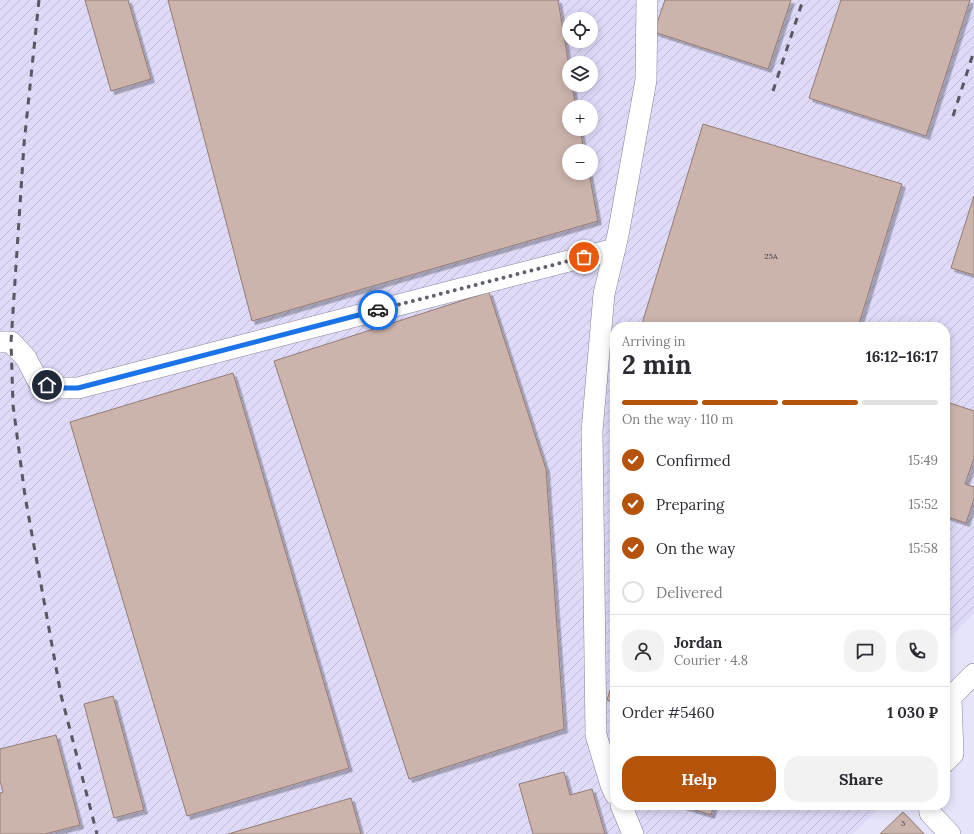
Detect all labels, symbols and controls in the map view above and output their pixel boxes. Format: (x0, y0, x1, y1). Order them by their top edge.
map controls (562, 12, 598, 180)
button: locate (562, 12, 598, 48)
button: layers (562, 56, 598, 92)
button: + (562, 100, 598, 136)
button: − (562, 144, 598, 180)
pin (567, 240, 601, 274)
icon: bag (573, 246, 595, 268)
house number: 25А (764, 251, 779, 261)
courier (358, 290, 398, 330)
icon: car (367, 299, 389, 321)
text: Arriving in (622, 333, 685, 350)
text: 16:12–16:17 (866, 347, 938, 366)
text: 2 min (622, 348, 692, 381)
pin (30, 368, 64, 402)
icon: home (36, 374, 58, 396)
text: On the way · 110 m (622, 411, 733, 428)
icon: check (622, 449, 644, 471)
text: Confirmed (656, 451, 731, 470)
text: 15:49 (908, 452, 938, 469)
icon: check (622, 493, 644, 515)
text: Preparing (656, 495, 724, 514)
text: 15:52 (909, 496, 938, 513)
icon: check (622, 537, 644, 559)
text: On the way (656, 539, 735, 558)
text: 15:58 (909, 540, 938, 557)
text: Delivered (656, 583, 723, 602)
button: person (622, 630, 664, 672)
button: chat (844, 630, 886, 672)
button: phone (896, 630, 938, 672)
text: Jordan (674, 633, 722, 652)
text: Courier · 4.8 (674, 652, 748, 669)
text: Order #5460 (622, 703, 715, 722)
text: 1 030 ₽ (887, 703, 938, 722)
button: Help (622, 756, 776, 802)
button: Share (784, 756, 938, 802)
house number: 3 (901, 818, 906, 828)

